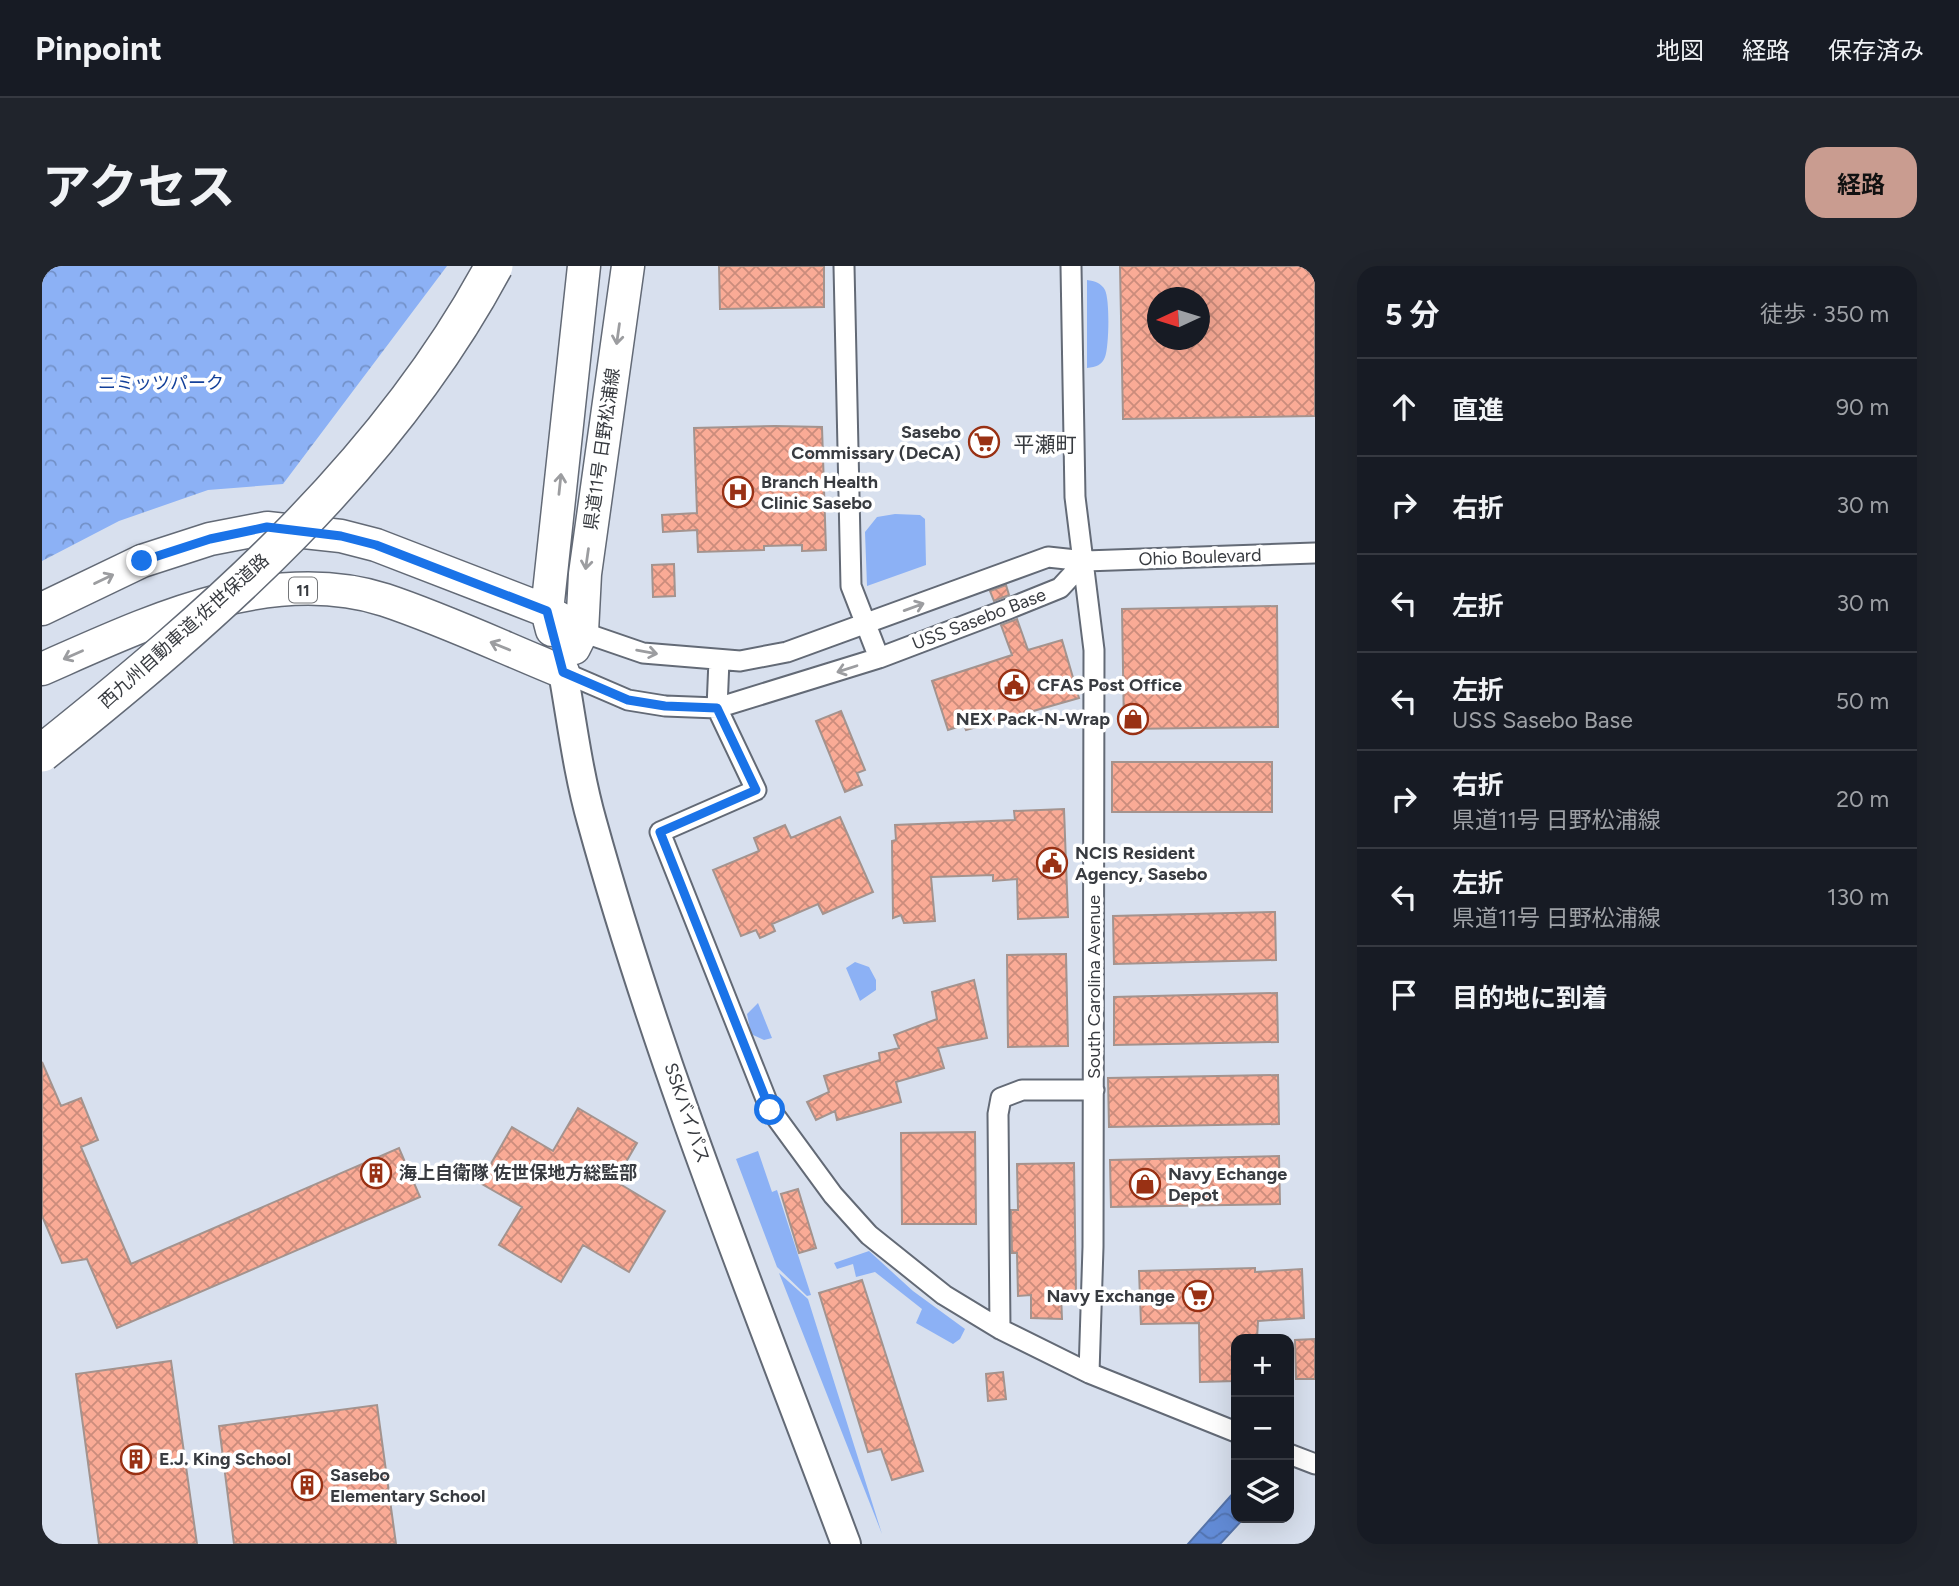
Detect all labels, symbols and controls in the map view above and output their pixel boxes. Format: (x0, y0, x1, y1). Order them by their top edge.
text: Pinpoint (35, 29, 162, 68)
text: 地図 (1656, 36, 1704, 65)
text: 経路 (1742, 36, 1790, 65)
text: 保存済み (1828, 36, 1924, 65)
button: 経路 (1805, 147, 1917, 218)
text: アクセス (42, 157, 236, 216)
north arrow (1147, 287, 1210, 350)
text: 5 分 (1385, 296, 1440, 333)
text: 徒歩 · 350 m (1760, 300, 1889, 328)
one-way arrow (611, 322, 624, 344)
street label: 県道11号 日野松浦線 (580, 367, 624, 531)
park label: ニミッツパーク (98, 372, 224, 394)
icon: ahead (1385, 388, 1423, 426)
text: 90 m (1836, 393, 1889, 421)
text: 直進 (1452, 394, 1504, 426)
place label: Sasebo Commissary (DeCA) (791, 421, 961, 464)
supermarket icon: Sasebo Commissary (DeCA) (967, 425, 1001, 459)
district label: 平瀬町 (1014, 432, 1077, 457)
place label: Branch Health Clinic Sasebo (761, 471, 878, 514)
one-way arrow (554, 473, 567, 496)
hospital icon: Branch Health Clinic Sasebo (721, 475, 755, 509)
icon: right (1385, 486, 1423, 524)
text: 30 m (1836, 491, 1889, 519)
text: 右折 (1452, 492, 1504, 524)
street label: Ohio Boulevard (1138, 544, 1262, 570)
route end (126, 545, 157, 576)
one-way arrow (580, 547, 593, 570)
street label: 西九州自動車道;佐世保道路 (95, 549, 273, 713)
one-way arrow (93, 572, 114, 585)
road number: 11 (289, 578, 317, 602)
street label: USS Sasebo Base (909, 583, 1049, 655)
icon: left (1385, 584, 1423, 622)
text: 30 m (1836, 589, 1889, 617)
text: 左折 (1452, 590, 1504, 622)
one-way arrow (903, 600, 925, 612)
one-way arrow (490, 639, 511, 652)
one-way arrow (635, 646, 658, 659)
one-way arrow (63, 649, 84, 662)
one-way arrow (836, 663, 858, 676)
public building icon: CFAS Post Office (997, 668, 1031, 702)
place label: CFAS Post Office (1037, 674, 1182, 696)
text: 左折 (1452, 674, 1504, 706)
icon: left (1385, 682, 1423, 720)
text: 50 m (1836, 687, 1889, 715)
shop icon: NEX Pack-N-Wrap (1116, 702, 1150, 736)
text: USS Sasebo Base (1452, 706, 1633, 734)
place label: NEX Pack-N-Wrap (956, 708, 1110, 730)
text: 右折 (1452, 769, 1504, 801)
icon: right (1385, 780, 1423, 818)
text: 20 m (1836, 785, 1889, 813)
text: 県道11号 日野松浦線 (1452, 806, 1661, 834)
place label: NCIS Resident Agency, Sasebo (1075, 842, 1207, 885)
public building icon: NCIS Resident Agency, Sasebo (1035, 846, 1069, 880)
text: 左折 (1452, 867, 1504, 899)
icon: left (1385, 878, 1423, 916)
text: 130 m (1827, 883, 1889, 911)
street label: South Carolina Avenue (1083, 895, 1105, 1079)
text: 県道11号 日野松浦線 (1452, 904, 1661, 932)
icon: arrive (1385, 976, 1423, 1014)
text: 目的地に到着 (1452, 982, 1608, 1014)
street label: SSKバイパス (660, 1060, 714, 1166)
route start (754, 1094, 785, 1125)
building icon: 海上自衛隊 佐世保地方総監部 (359, 1156, 393, 1190)
place label: 海上自衛隊 佐世保地方総監部 (399, 1162, 637, 1184)
place label: Navy Echange Depot (1168, 1163, 1287, 1206)
shop icon: Navy Echange Depot (1128, 1167, 1162, 1201)
supermarket icon: Navy Exchange (1181, 1279, 1215, 1313)
place label: Navy Exchange (1046, 1285, 1175, 1307)
map controls (1231, 1334, 1294, 1523)
button: + (1231, 1334, 1294, 1397)
button: − (1231, 1397, 1294, 1460)
building icon: E.J. King School (119, 1442, 153, 1476)
place label: E.J. King School (159, 1448, 291, 1470)
button: layers (1231, 1460, 1294, 1523)
place label: Sasebo Elementary School (330, 1464, 485, 1507)
building icon: Sasebo Elementary School (290, 1468, 324, 1502)

